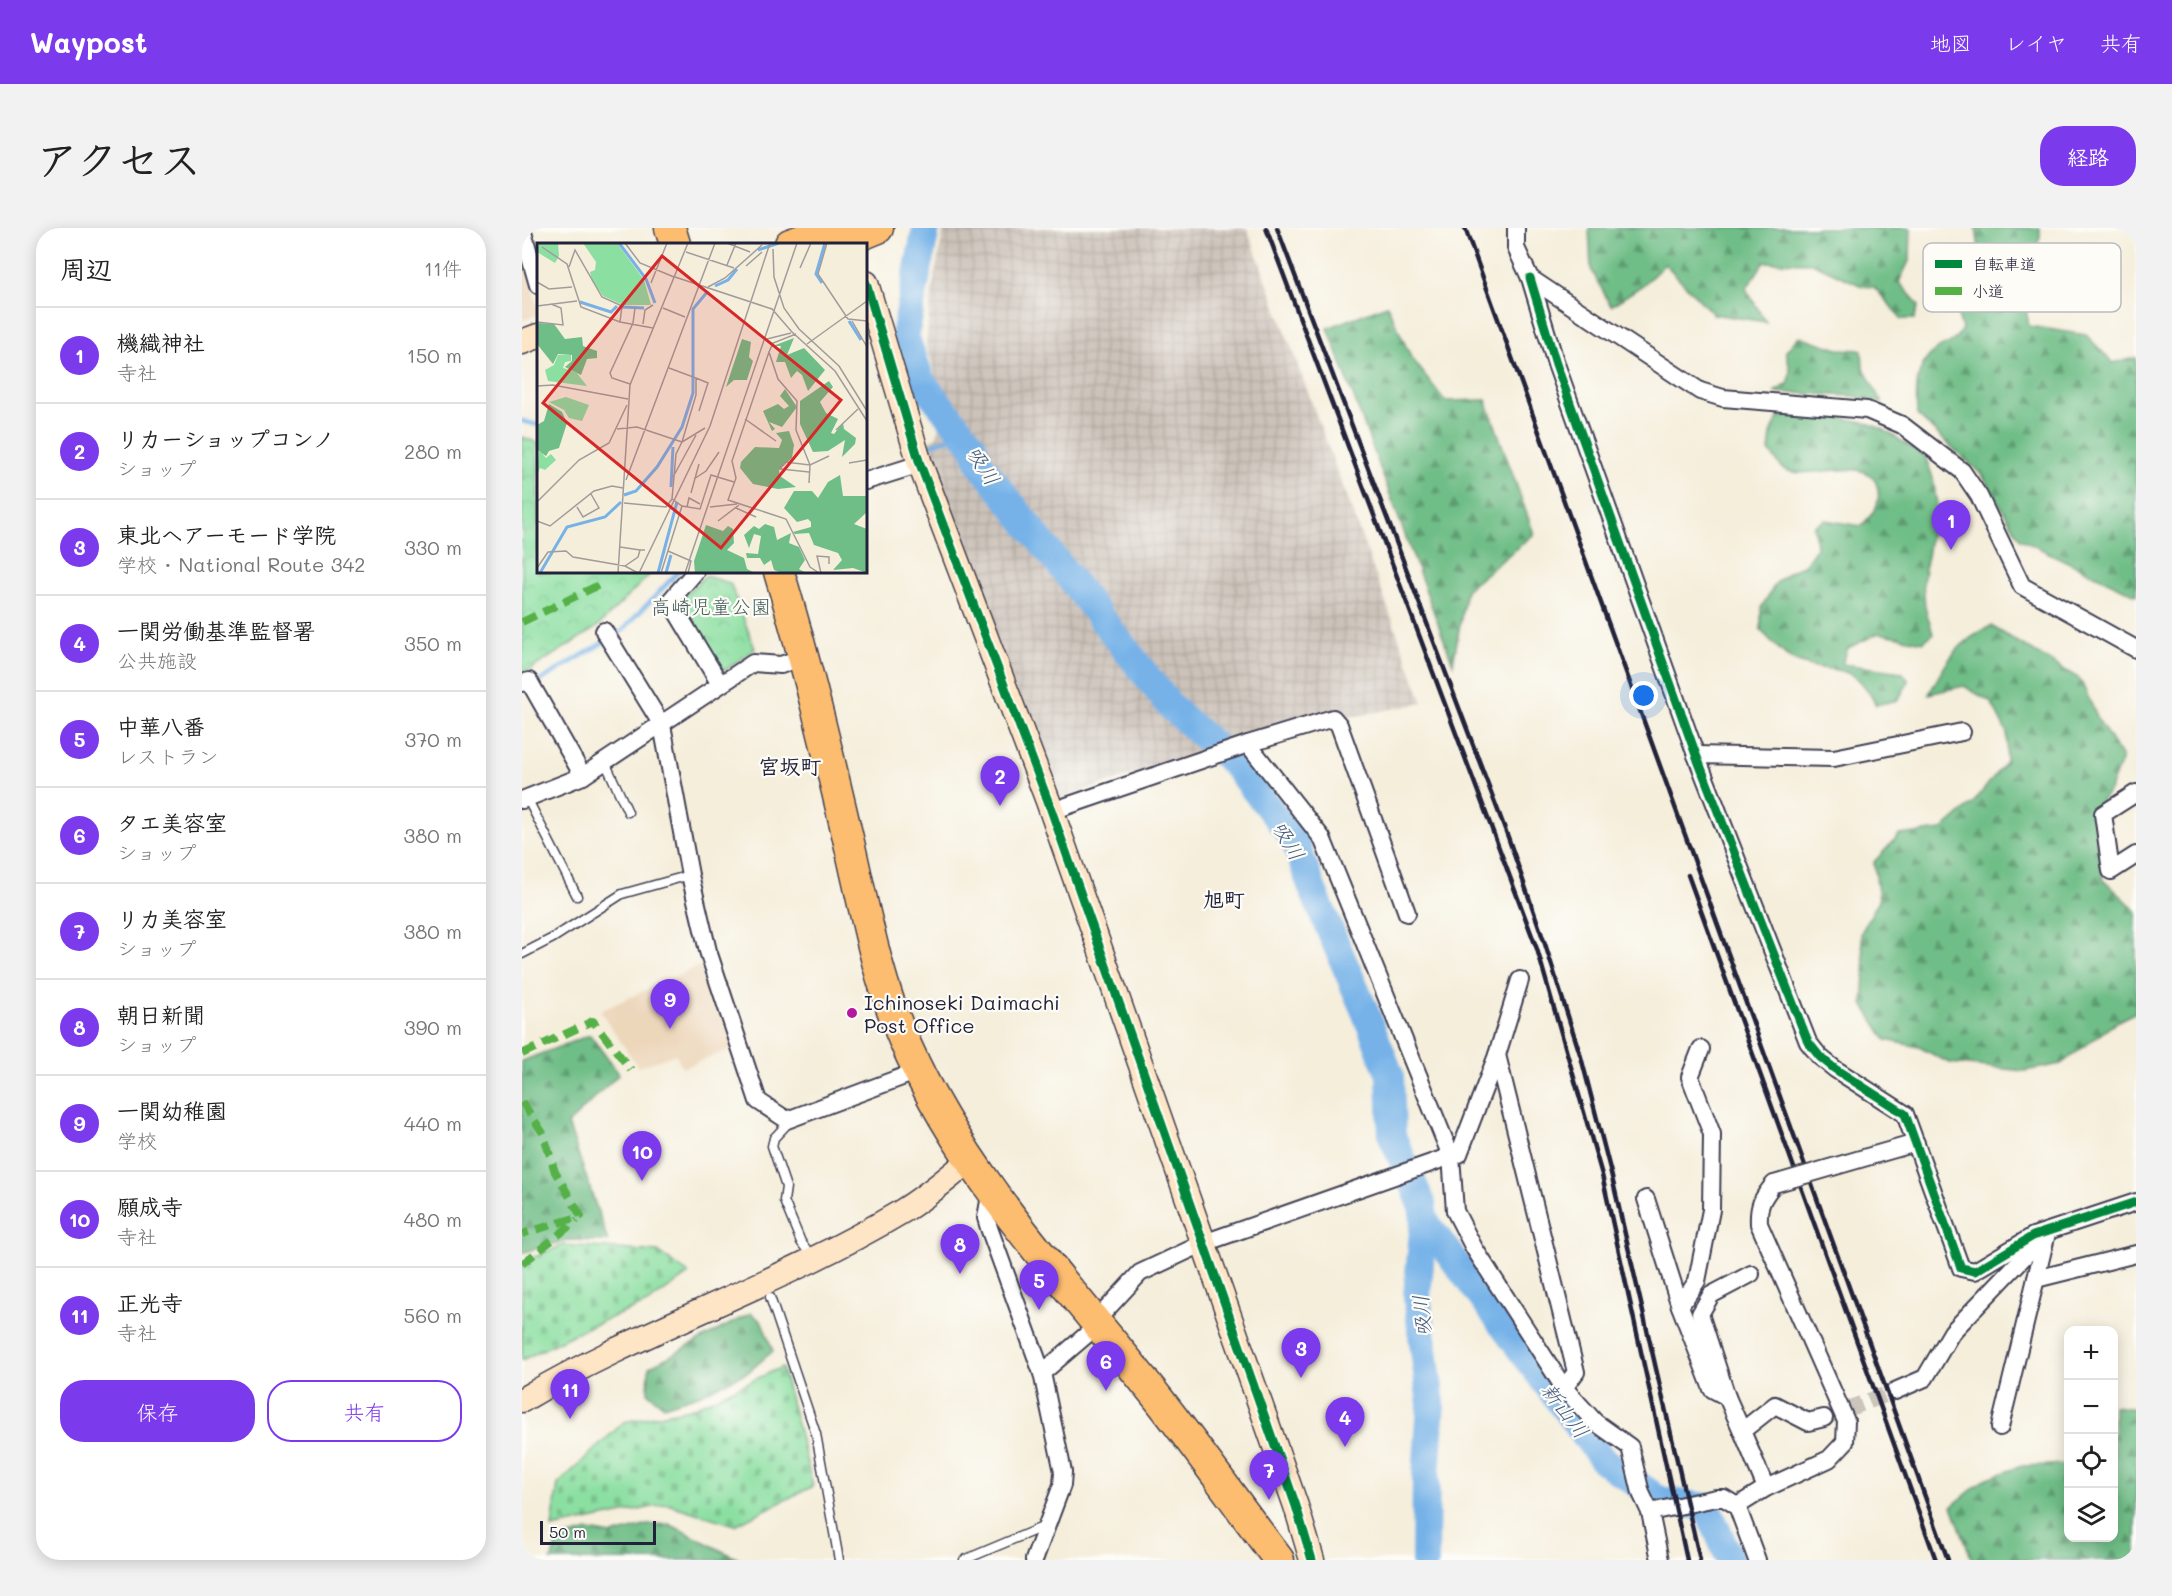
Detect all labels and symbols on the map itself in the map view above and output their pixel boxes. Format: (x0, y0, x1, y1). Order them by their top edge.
inset map (537, 243, 867, 573)
legend (1923, 243, 2121, 312)
text: 自転車道 (1972, 253, 2036, 274)
text: 小道 (1972, 280, 2004, 301)
water label: 吸川 (961, 440, 1007, 490)
pin: 1 (1932, 500, 1970, 550)
park label: 高崎児童公園 (651, 593, 771, 619)
your location (1629, 681, 1658, 710)
district label: 宮坂町 (759, 752, 822, 779)
pin: 2 (980, 756, 1020, 806)
water label: 吸川 (1267, 815, 1311, 865)
district label: 旭町 (1203, 885, 1245, 912)
pin: 9 (650, 980, 690, 1029)
place label: Ichinoseki Daimachi Post Office (864, 989, 1060, 1038)
marker: Ichinoseki Daimachi Post Office (845, 1006, 859, 1020)
pin: 10 (622, 1132, 662, 1181)
pin: 8 (940, 1224, 980, 1274)
pin: 5 (1020, 1260, 1058, 1310)
water label: 吸川 (1406, 1294, 1436, 1338)
pin: 3 (1282, 1328, 1320, 1378)
pin: 6 (1086, 1342, 1126, 1391)
pin: 11 (550, 1370, 590, 1419)
water label: 新山川 (1536, 1377, 1596, 1443)
pin: 4 (1326, 1398, 1364, 1447)
pin: 7 (1250, 1450, 1288, 1500)
scale bar (540, 1518, 656, 1546)

